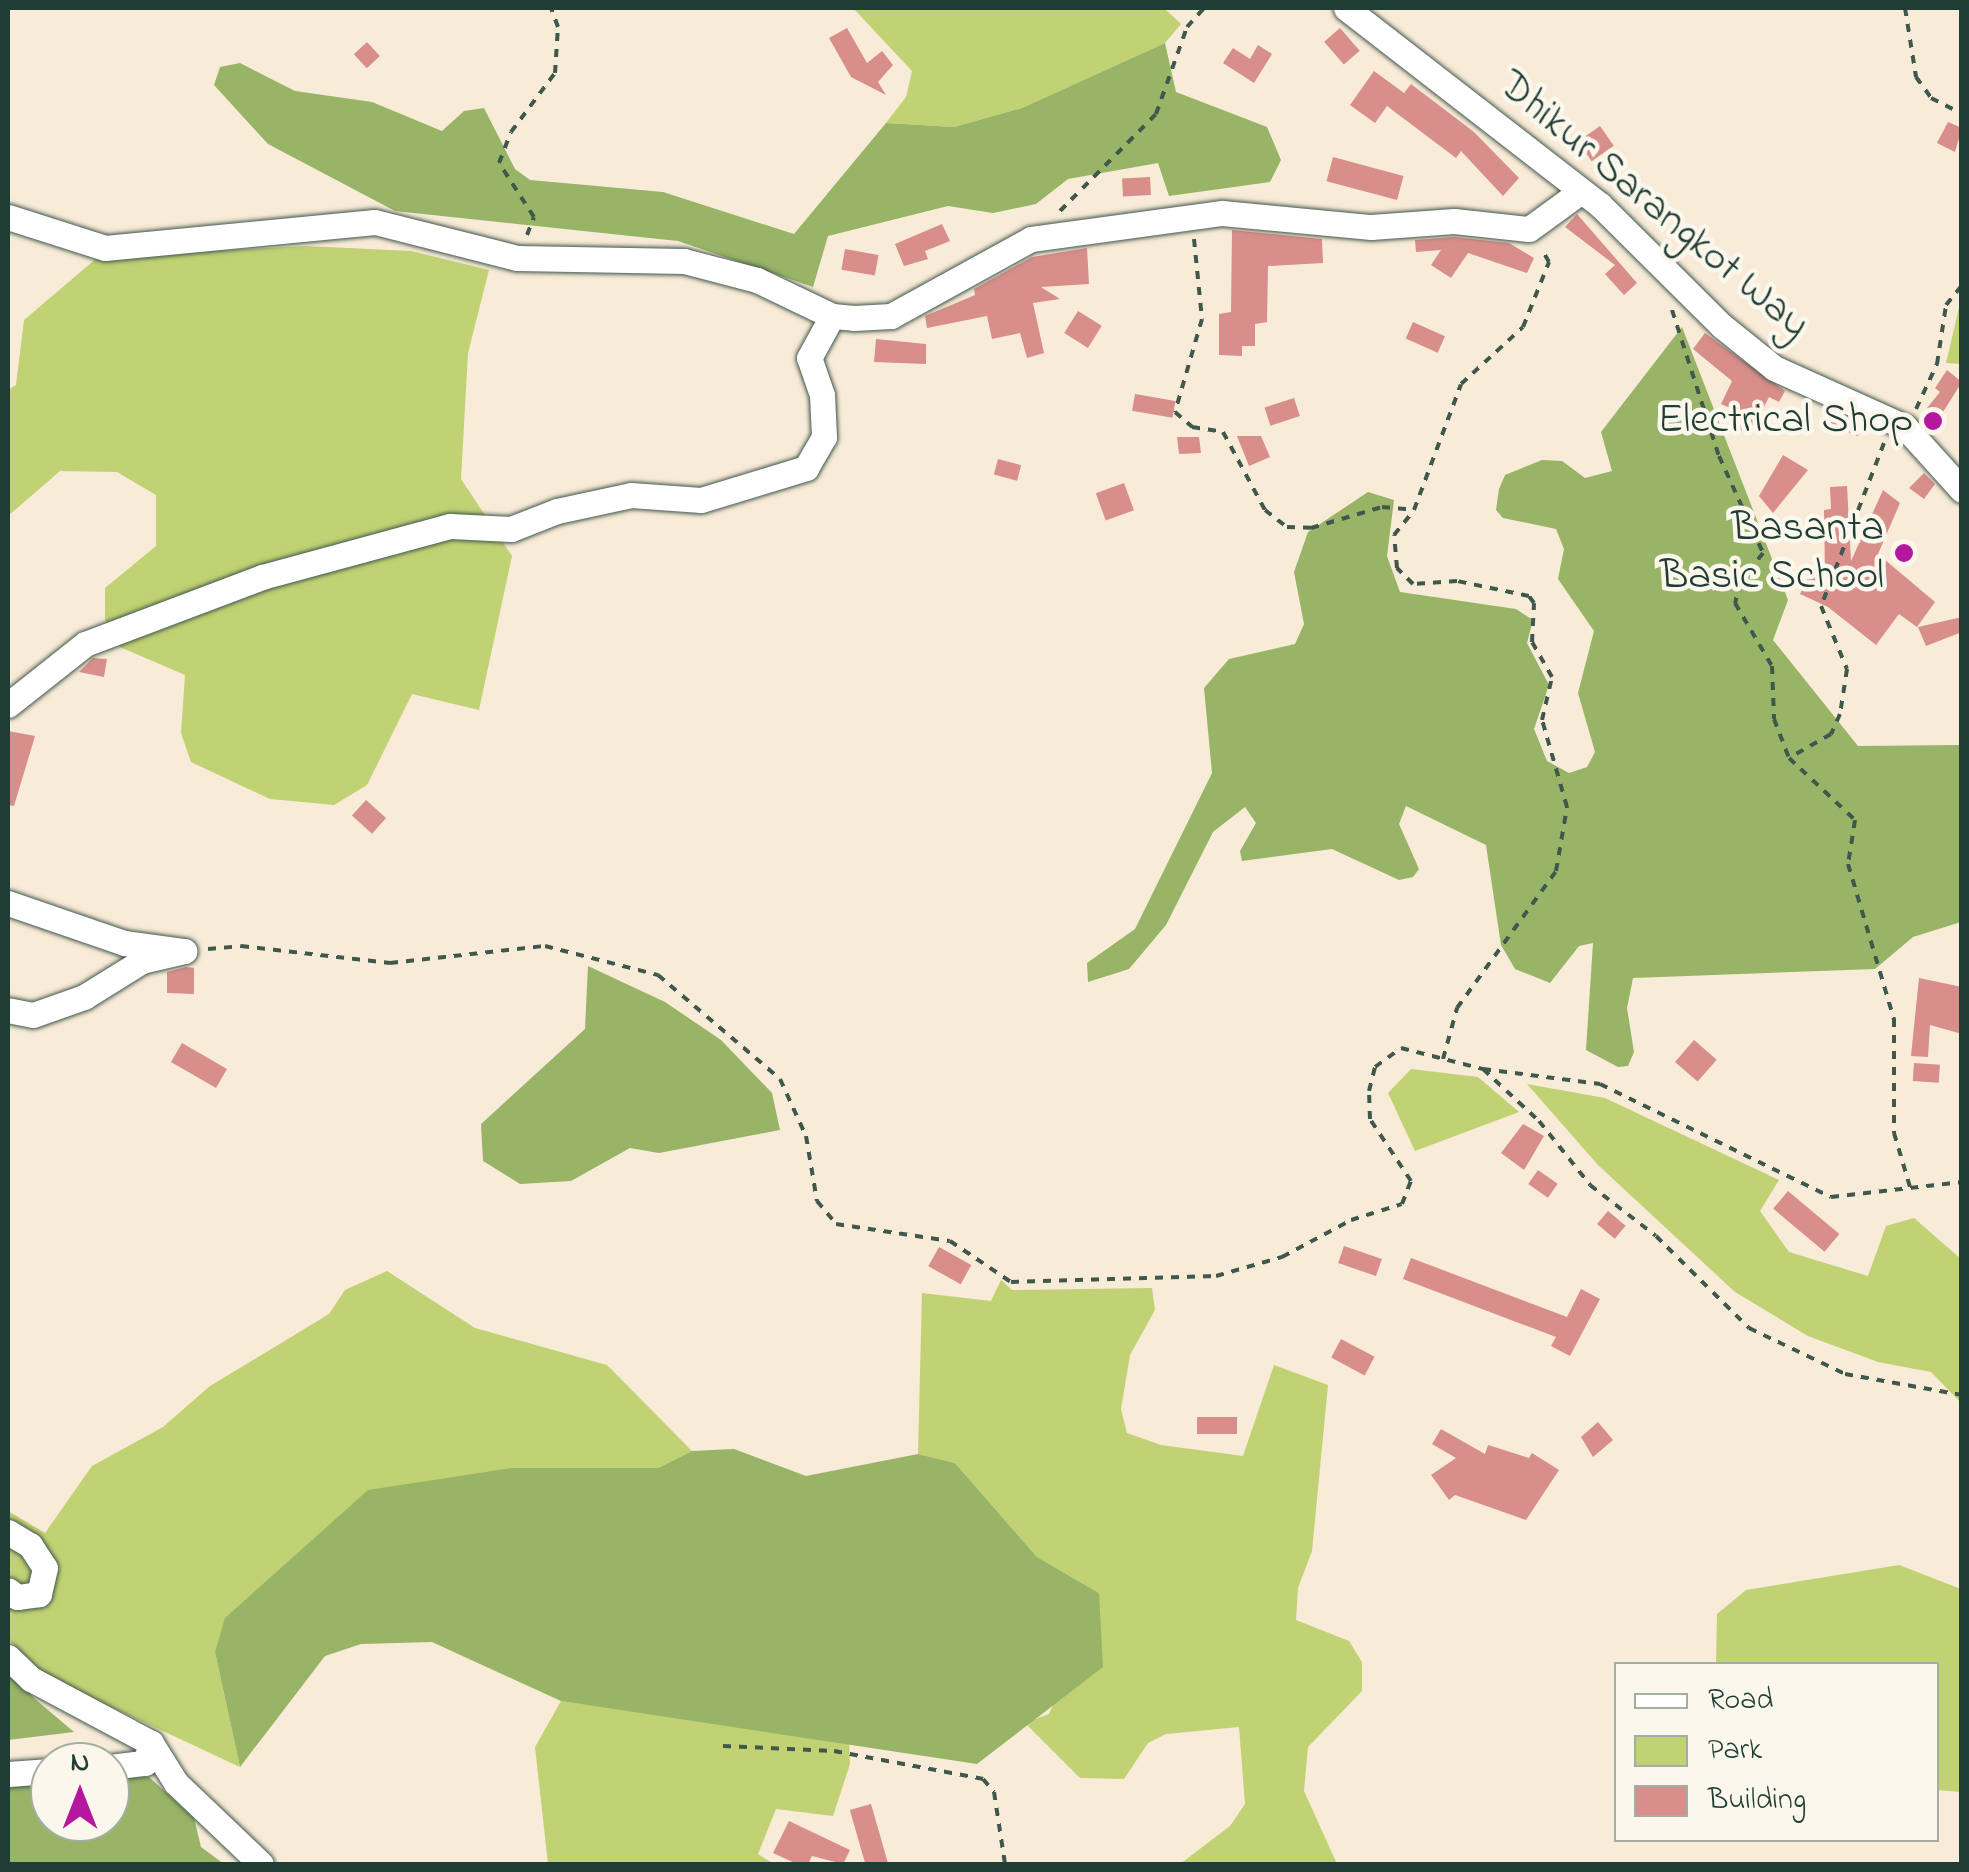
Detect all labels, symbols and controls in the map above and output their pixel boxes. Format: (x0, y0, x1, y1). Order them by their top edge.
street label: Dhikur Sarangkot Way (1487, 61, 1819, 351)
place label: Electrical Shop (1658, 396, 1913, 446)
marker: Electrical Shop (1922, 410, 1944, 432)
place label: Basanta Basic School (1660, 504, 1884, 602)
marker: Basanta Basic School (1893, 542, 1915, 564)
legend (1614, 1662, 1939, 1842)
text: Road (1708, 1679, 1773, 1723)
text: Park (1708, 1729, 1762, 1773)
north arrow (30, 1742, 130, 1842)
text: N (71, 1743, 89, 1784)
text: Building (1708, 1779, 1806, 1823)

